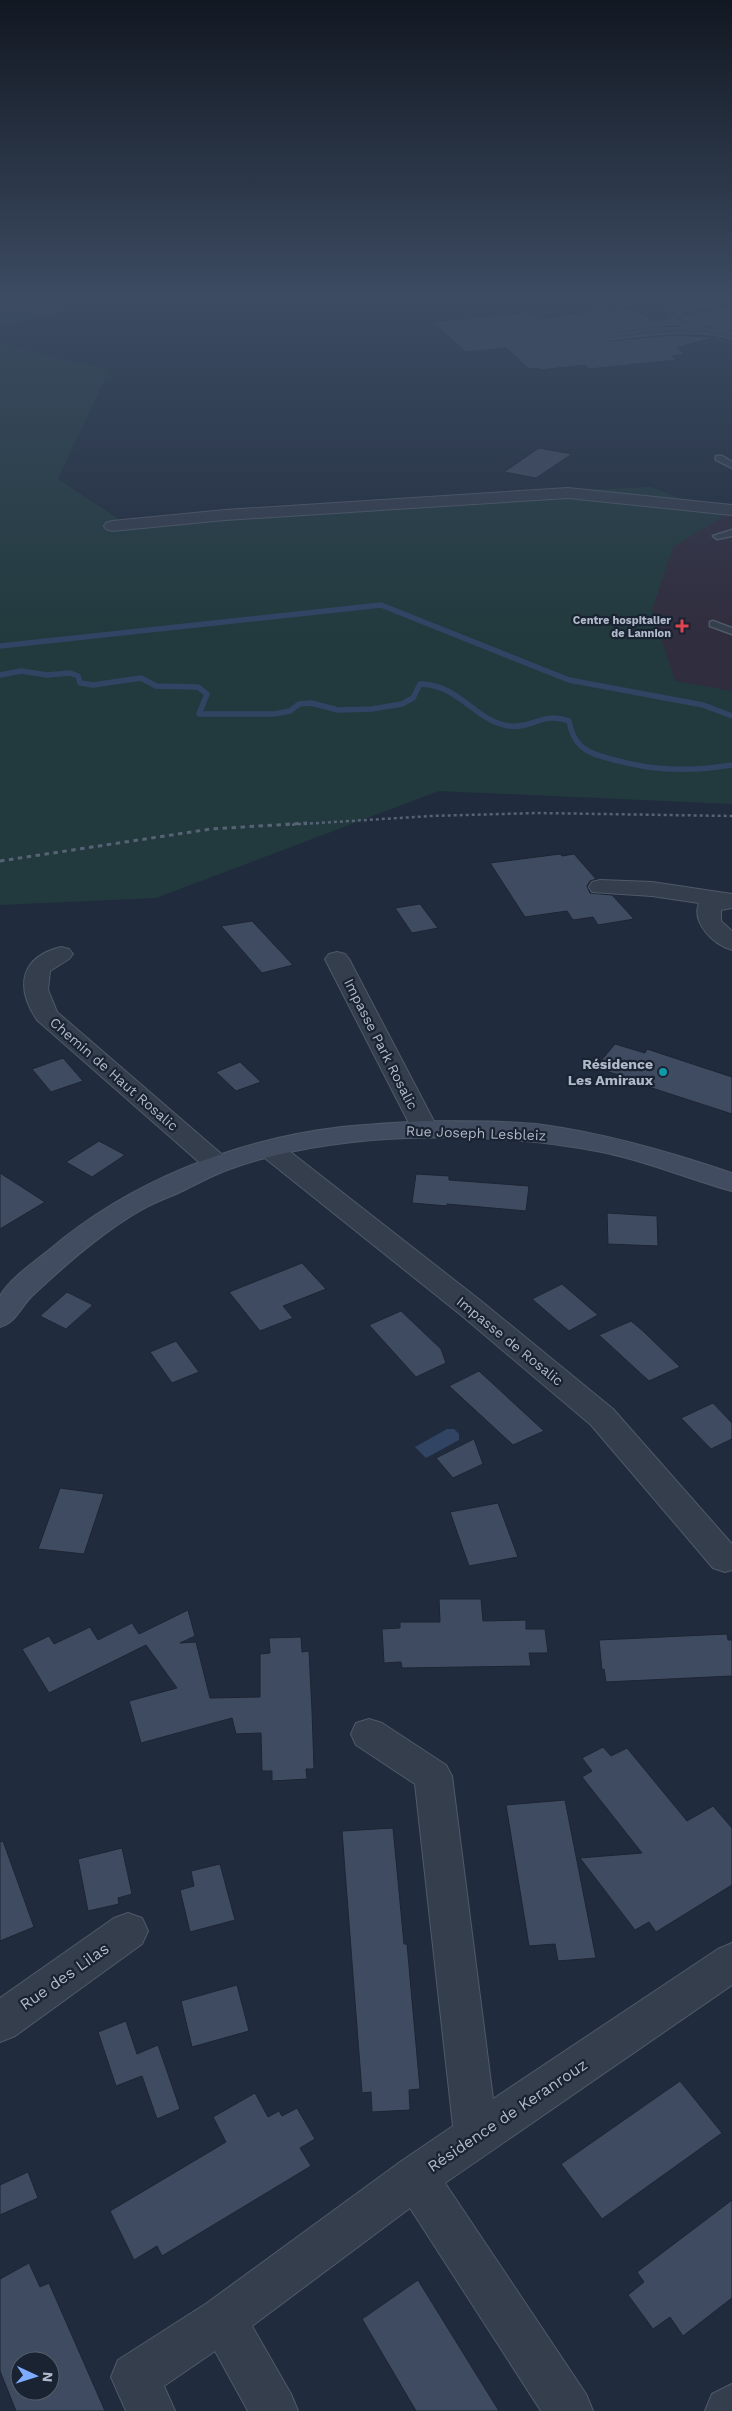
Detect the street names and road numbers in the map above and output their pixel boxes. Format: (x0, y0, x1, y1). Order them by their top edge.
street label: Impasse Park Rosalic (341, 976, 421, 1112)
street label: Chemin de Haut Rosalic (47, 1014, 181, 1134)
street label: Rue Joseph Lesbleiz (406, 1123, 546, 1143)
street label: Impasse de Rosalic (454, 1293, 566, 1389)
street label: Rue des Lilas (16, 1939, 112, 2014)
street label: Résidence de Keranrouz (424, 2055, 591, 2176)

